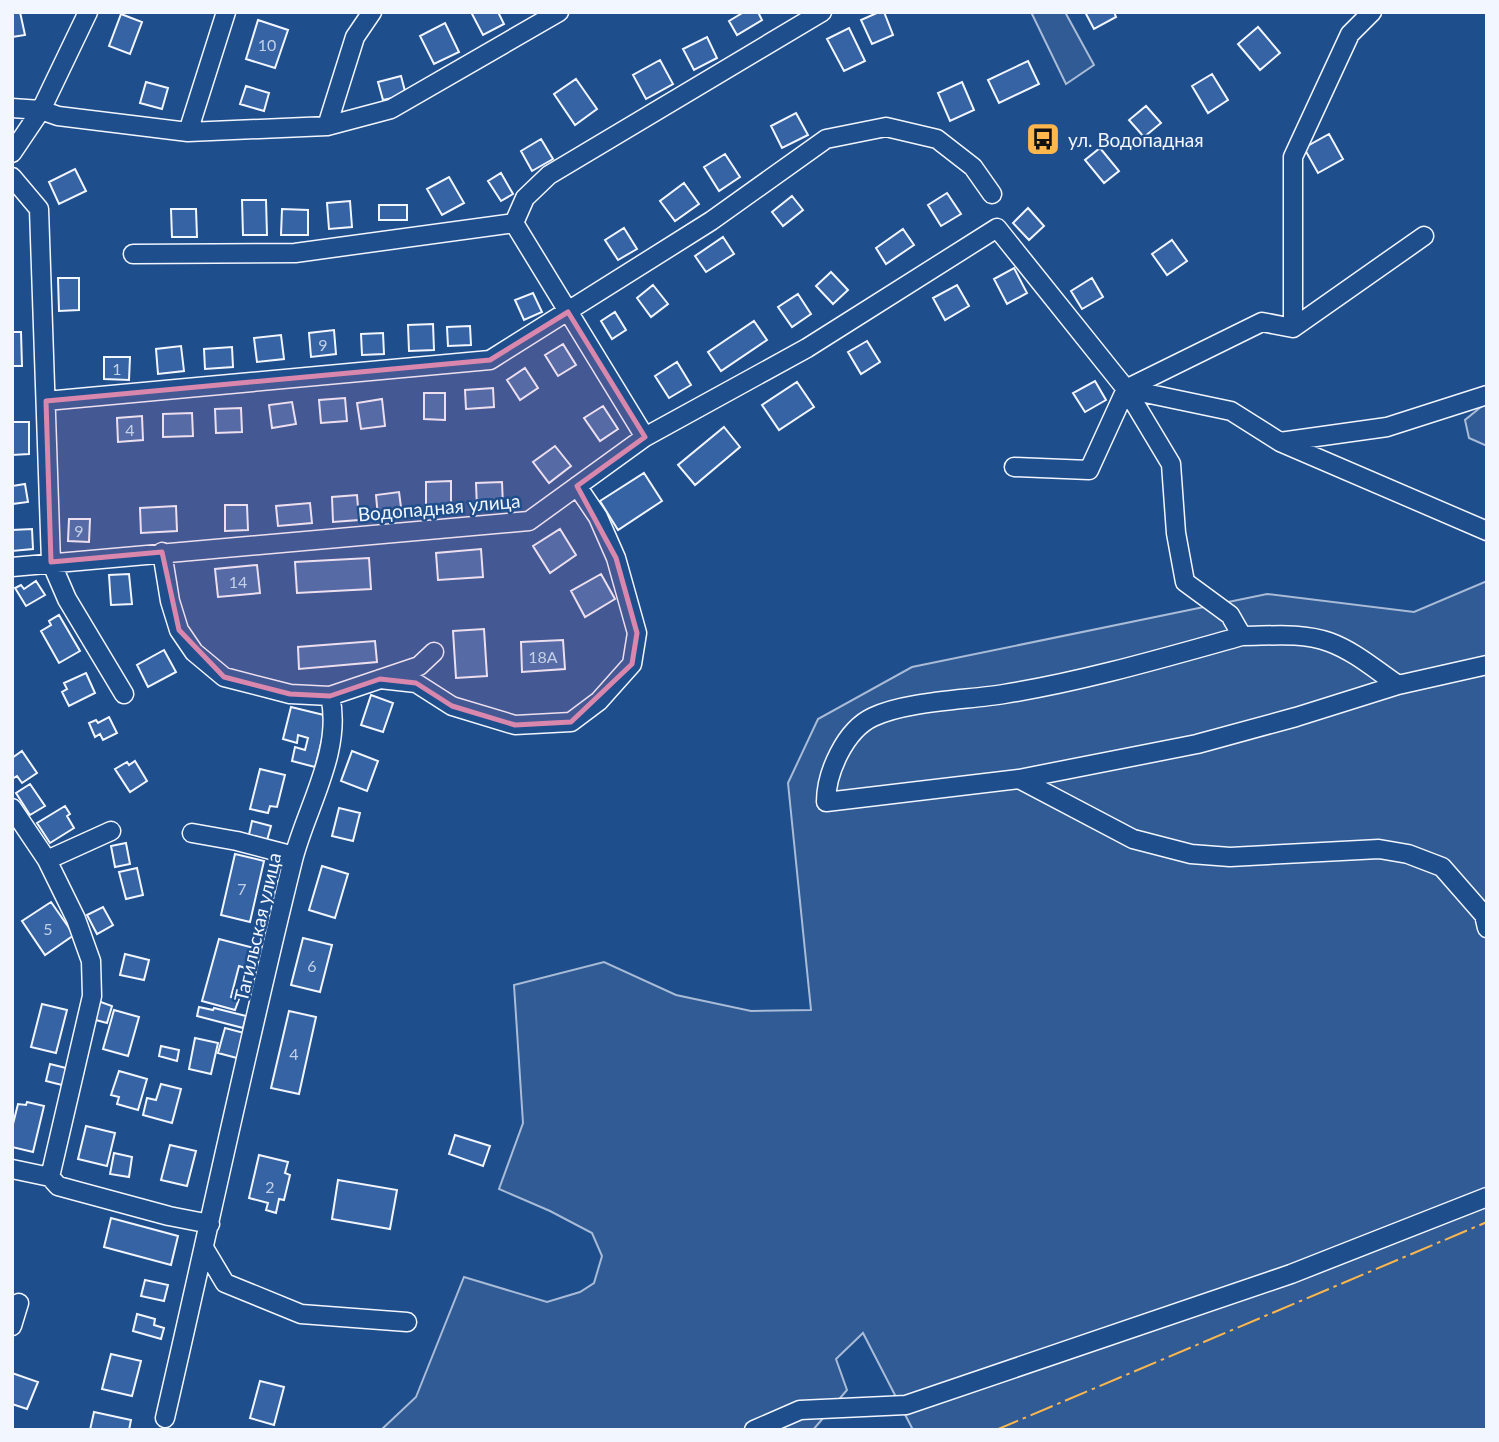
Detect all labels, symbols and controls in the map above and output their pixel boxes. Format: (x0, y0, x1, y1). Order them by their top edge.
house number: 10 (258, 35, 276, 54)
bus stop icon: ул. Водопадная (1024, 120, 1062, 158)
place label: ул. Водопадная (1068, 128, 1204, 151)
house number: 9 (318, 335, 328, 354)
house number: 1 (112, 359, 122, 378)
house number: 4 (125, 420, 135, 439)
street label: Водопадная улица (357, 488, 521, 526)
house number: 9 (74, 521, 84, 540)
house number: 14 (229, 572, 247, 591)
house number: 18А (528, 647, 558, 666)
street label: Тагильская улица (229, 850, 285, 1004)
house number: 7 (237, 879, 247, 898)
house number: 5 (43, 919, 53, 938)
house number: 6 (307, 956, 317, 975)
house number: 4 (289, 1044, 299, 1063)
house number: 2 (265, 1177, 275, 1196)

